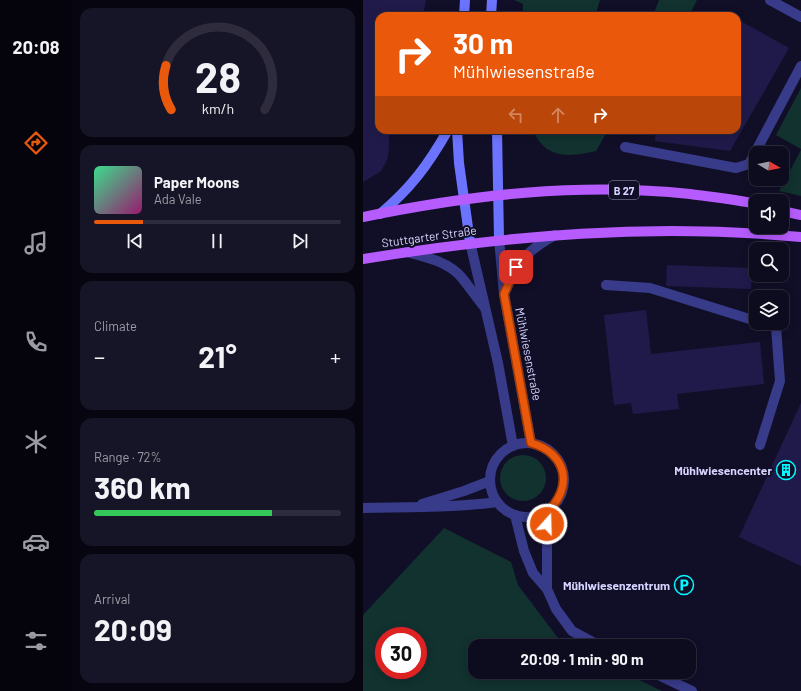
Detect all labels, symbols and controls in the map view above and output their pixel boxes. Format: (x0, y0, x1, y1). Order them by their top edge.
text: 30 m (453, 26, 513, 60)
icon: right (387, 28, 439, 80)
text: 20:08 (13, 36, 59, 58)
text: 28 (195, 51, 240, 101)
text: Mühlwiesenstraße (453, 60, 595, 82)
text: km/h (201, 100, 234, 117)
icon: left (505, 104, 527, 126)
icon: ahead (547, 104, 569, 126)
icon: right (589, 104, 611, 126)
icon: directions (22, 129, 50, 157)
north arrow (749, 146, 789, 186)
map controls (749, 146, 789, 330)
text: Paper Moons (154, 173, 239, 191)
road number: B 27 (609, 181, 639, 199)
text: Ada Vale (154, 191, 202, 207)
button: sound (749, 194, 789, 234)
street label: Stuttgarter Straße (381, 222, 477, 250)
icon: music (22, 229, 50, 257)
icon: previous (124, 230, 146, 252)
icon: pause (206, 230, 228, 252)
icon: next (289, 230, 311, 252)
button: search (749, 242, 789, 282)
pin (499, 250, 533, 284)
icon: arrive (505, 256, 527, 278)
button: layers (749, 290, 789, 330)
street label: Mühlwiesenstraße (513, 306, 545, 402)
text: Climate (94, 318, 137, 334)
icon: phone (22, 328, 50, 356)
text: 21° (198, 338, 237, 374)
text: − (94, 343, 105, 369)
text: + (330, 343, 341, 369)
icon: climate (22, 428, 50, 456)
text: Range · 72% (94, 449, 162, 465)
building icon: Mühlwiesencenter (775, 459, 797, 481)
place label: Mühlwiesencenter (674, 463, 772, 477)
text: 360 km (94, 469, 190, 505)
position arrow (526, 503, 568, 545)
icon: car (22, 528, 50, 556)
parking icon: Mühlwiesenzentrum (673, 574, 695, 596)
place label: Mühlwiesenzentrum (563, 578, 670, 592)
text: Arrival (94, 591, 130, 607)
text: 20:09 (94, 611, 172, 647)
icon: filters (22, 627, 50, 655)
speed limit sign: 30 (375, 627, 427, 679)
text: 20:09 · 1 min · 90 m (521, 650, 643, 668)

